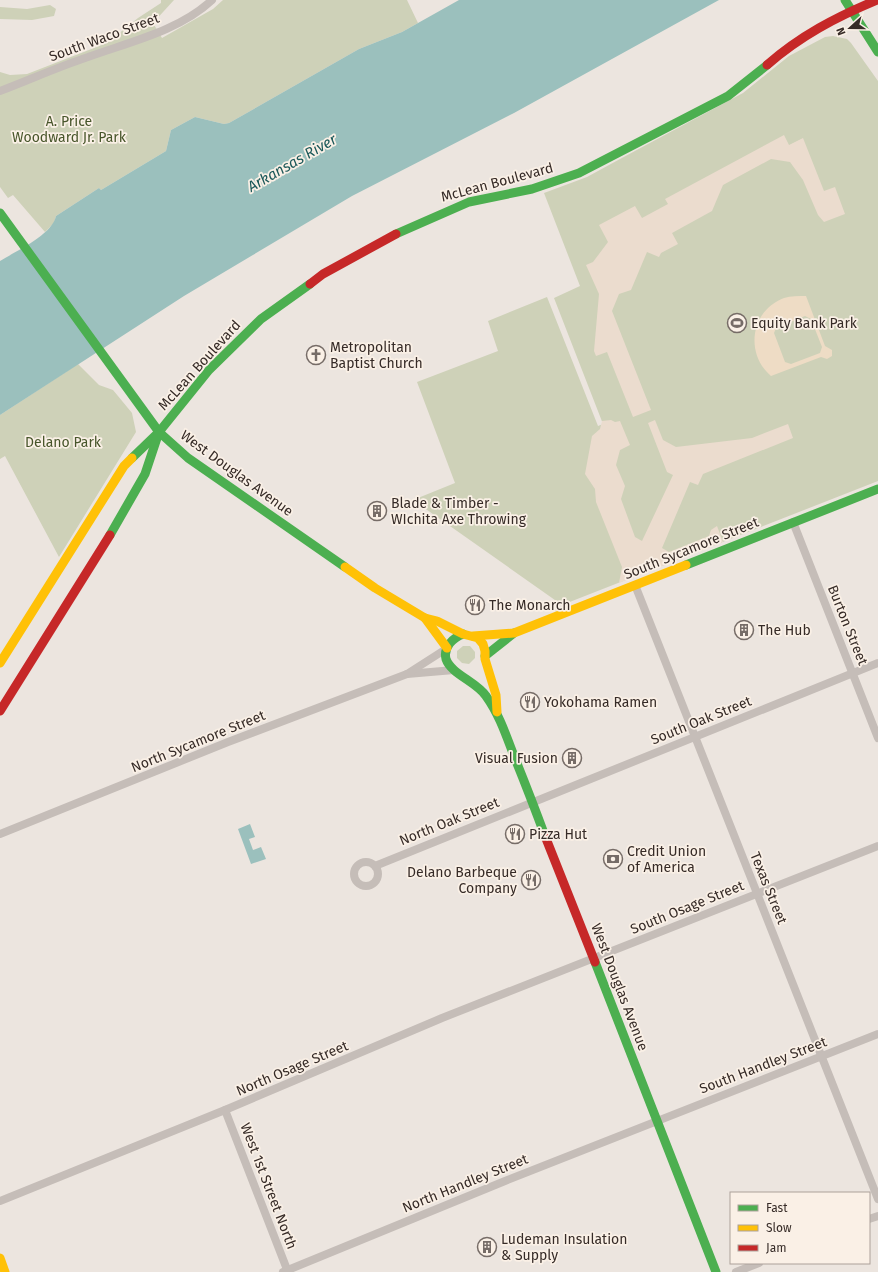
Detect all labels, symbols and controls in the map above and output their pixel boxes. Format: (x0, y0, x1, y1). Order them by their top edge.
north arrow (830, 8, 870, 48)
street label: South Waco Street (47, 9, 162, 65)
text: N (834, 26, 849, 37)
park label: A. Price Woodward Jr. Park (12, 113, 127, 146)
water label: Arkansas River (243, 130, 341, 196)
street label: McLean Boulevard (439, 159, 555, 206)
sports icon: Equity Bank Park (726, 312, 748, 334)
place label: Equity Bank Park (751, 315, 858, 332)
street label: McLean Boulevard (154, 317, 244, 414)
place label: Metropolitan Baptist Church (330, 339, 423, 372)
church icon: Metropolitan Baptist Church (305, 344, 327, 366)
street label: West Douglas Avenue (177, 427, 296, 520)
park label: Delano Park (25, 434, 102, 451)
place label: Blade & Timber - WIchita Axe Throwing (391, 495, 527, 528)
building icon: Blade & Timber - WIchita Axe Throwing (366, 500, 388, 522)
street label: South Sycamore Street (621, 513, 762, 583)
street label: Burton Street (824, 583, 872, 669)
restaurant icon: The Monarch (464, 594, 486, 616)
place label: The Monarch (489, 597, 571, 614)
building icon: The Hub (733, 619, 755, 641)
place label: The Hub (758, 622, 811, 639)
restaurant icon: Yokohama Ramen (519, 691, 541, 713)
street label: South Oak Street (648, 692, 755, 748)
place label: Yokohama Ramen (544, 694, 657, 711)
street label: North Sycamore Street (129, 706, 269, 776)
building icon: Visual Fusion (561, 747, 583, 769)
place label: Visual Fusion (475, 750, 558, 767)
street label: North Oak Street (397, 793, 502, 849)
restaurant icon: Pizza Hut (504, 823, 526, 845)
place label: Pizza Hut (529, 826, 588, 843)
place label: Credit Union of America (627, 843, 706, 876)
bank icon: Credit Union of America (602, 848, 624, 870)
street label: Texas Street (746, 850, 791, 928)
place label: Delano Barbeque Company (407, 864, 517, 897)
restaurant icon: Delano Barbeque Company (520, 869, 542, 891)
street label: South Osage Street (628, 877, 747, 938)
street label: West Douglas Avenue (587, 921, 652, 1053)
street label: South Handley Street (697, 1033, 830, 1098)
street label: North Osage Street (234, 1037, 352, 1100)
street label: West 1st Street North (237, 1121, 300, 1252)
street label: North Handley Street (400, 1150, 531, 1216)
legend (730, 1192, 870, 1264)
text: Fast (766, 1201, 788, 1215)
text: Slow (766, 1221, 792, 1235)
place label: Ludeman Insulation & Supply (501, 1231, 628, 1264)
building icon: Ludeman Insulation & Supply (476, 1236, 498, 1258)
text: Jam (766, 1241, 786, 1255)

